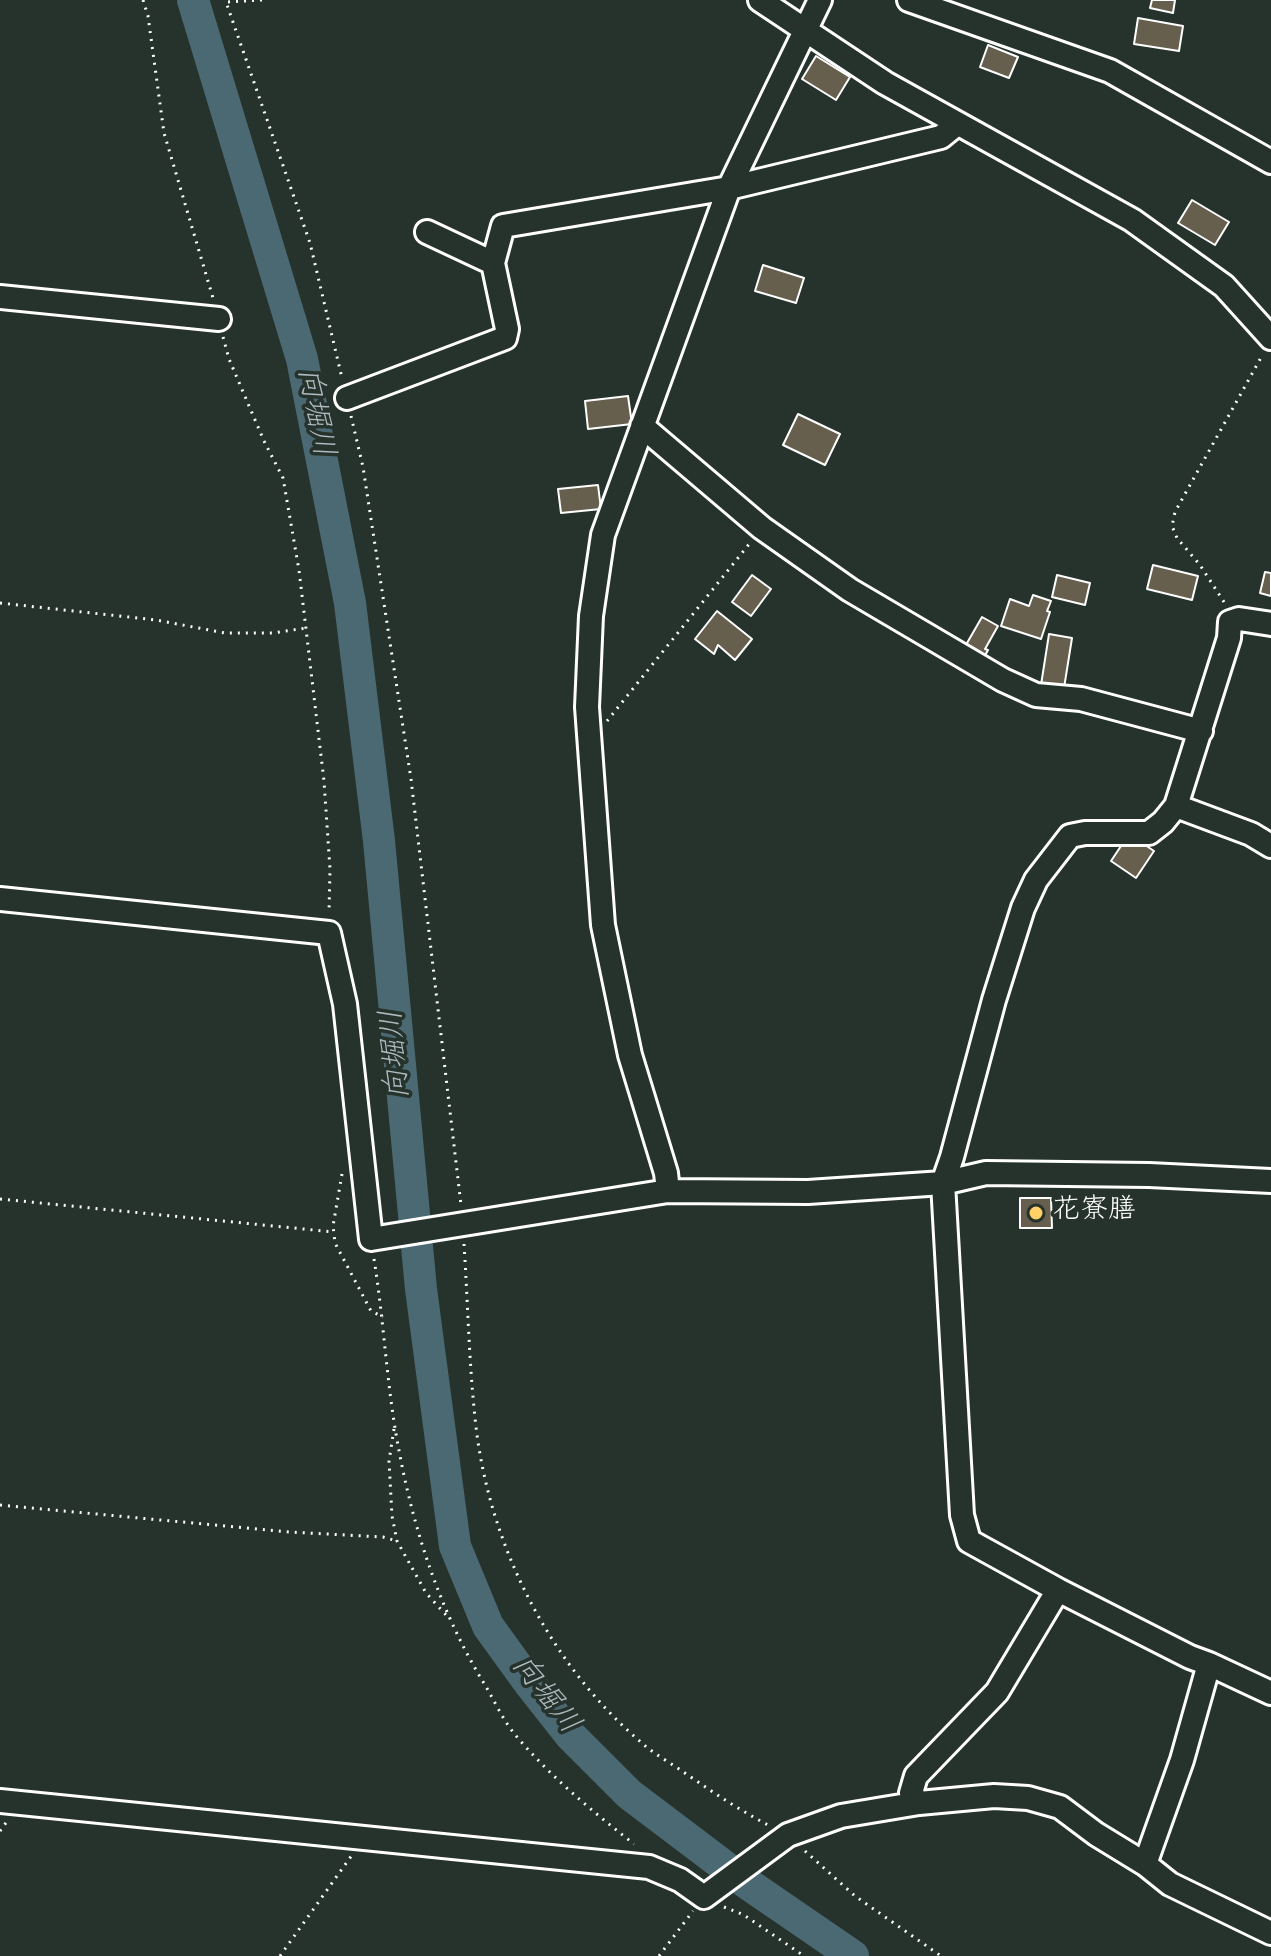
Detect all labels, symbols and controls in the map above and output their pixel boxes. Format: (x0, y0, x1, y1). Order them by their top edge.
water label: 向堀川 (286, 365, 338, 461)
water label: 向堀川 (377, 1008, 421, 1100)
place label: 花寮膳 (1052, 1196, 1136, 1230)
marker: 花寮膳 (1027, 1204, 1045, 1222)
water label: 向堀川 (501, 1650, 585, 1744)

